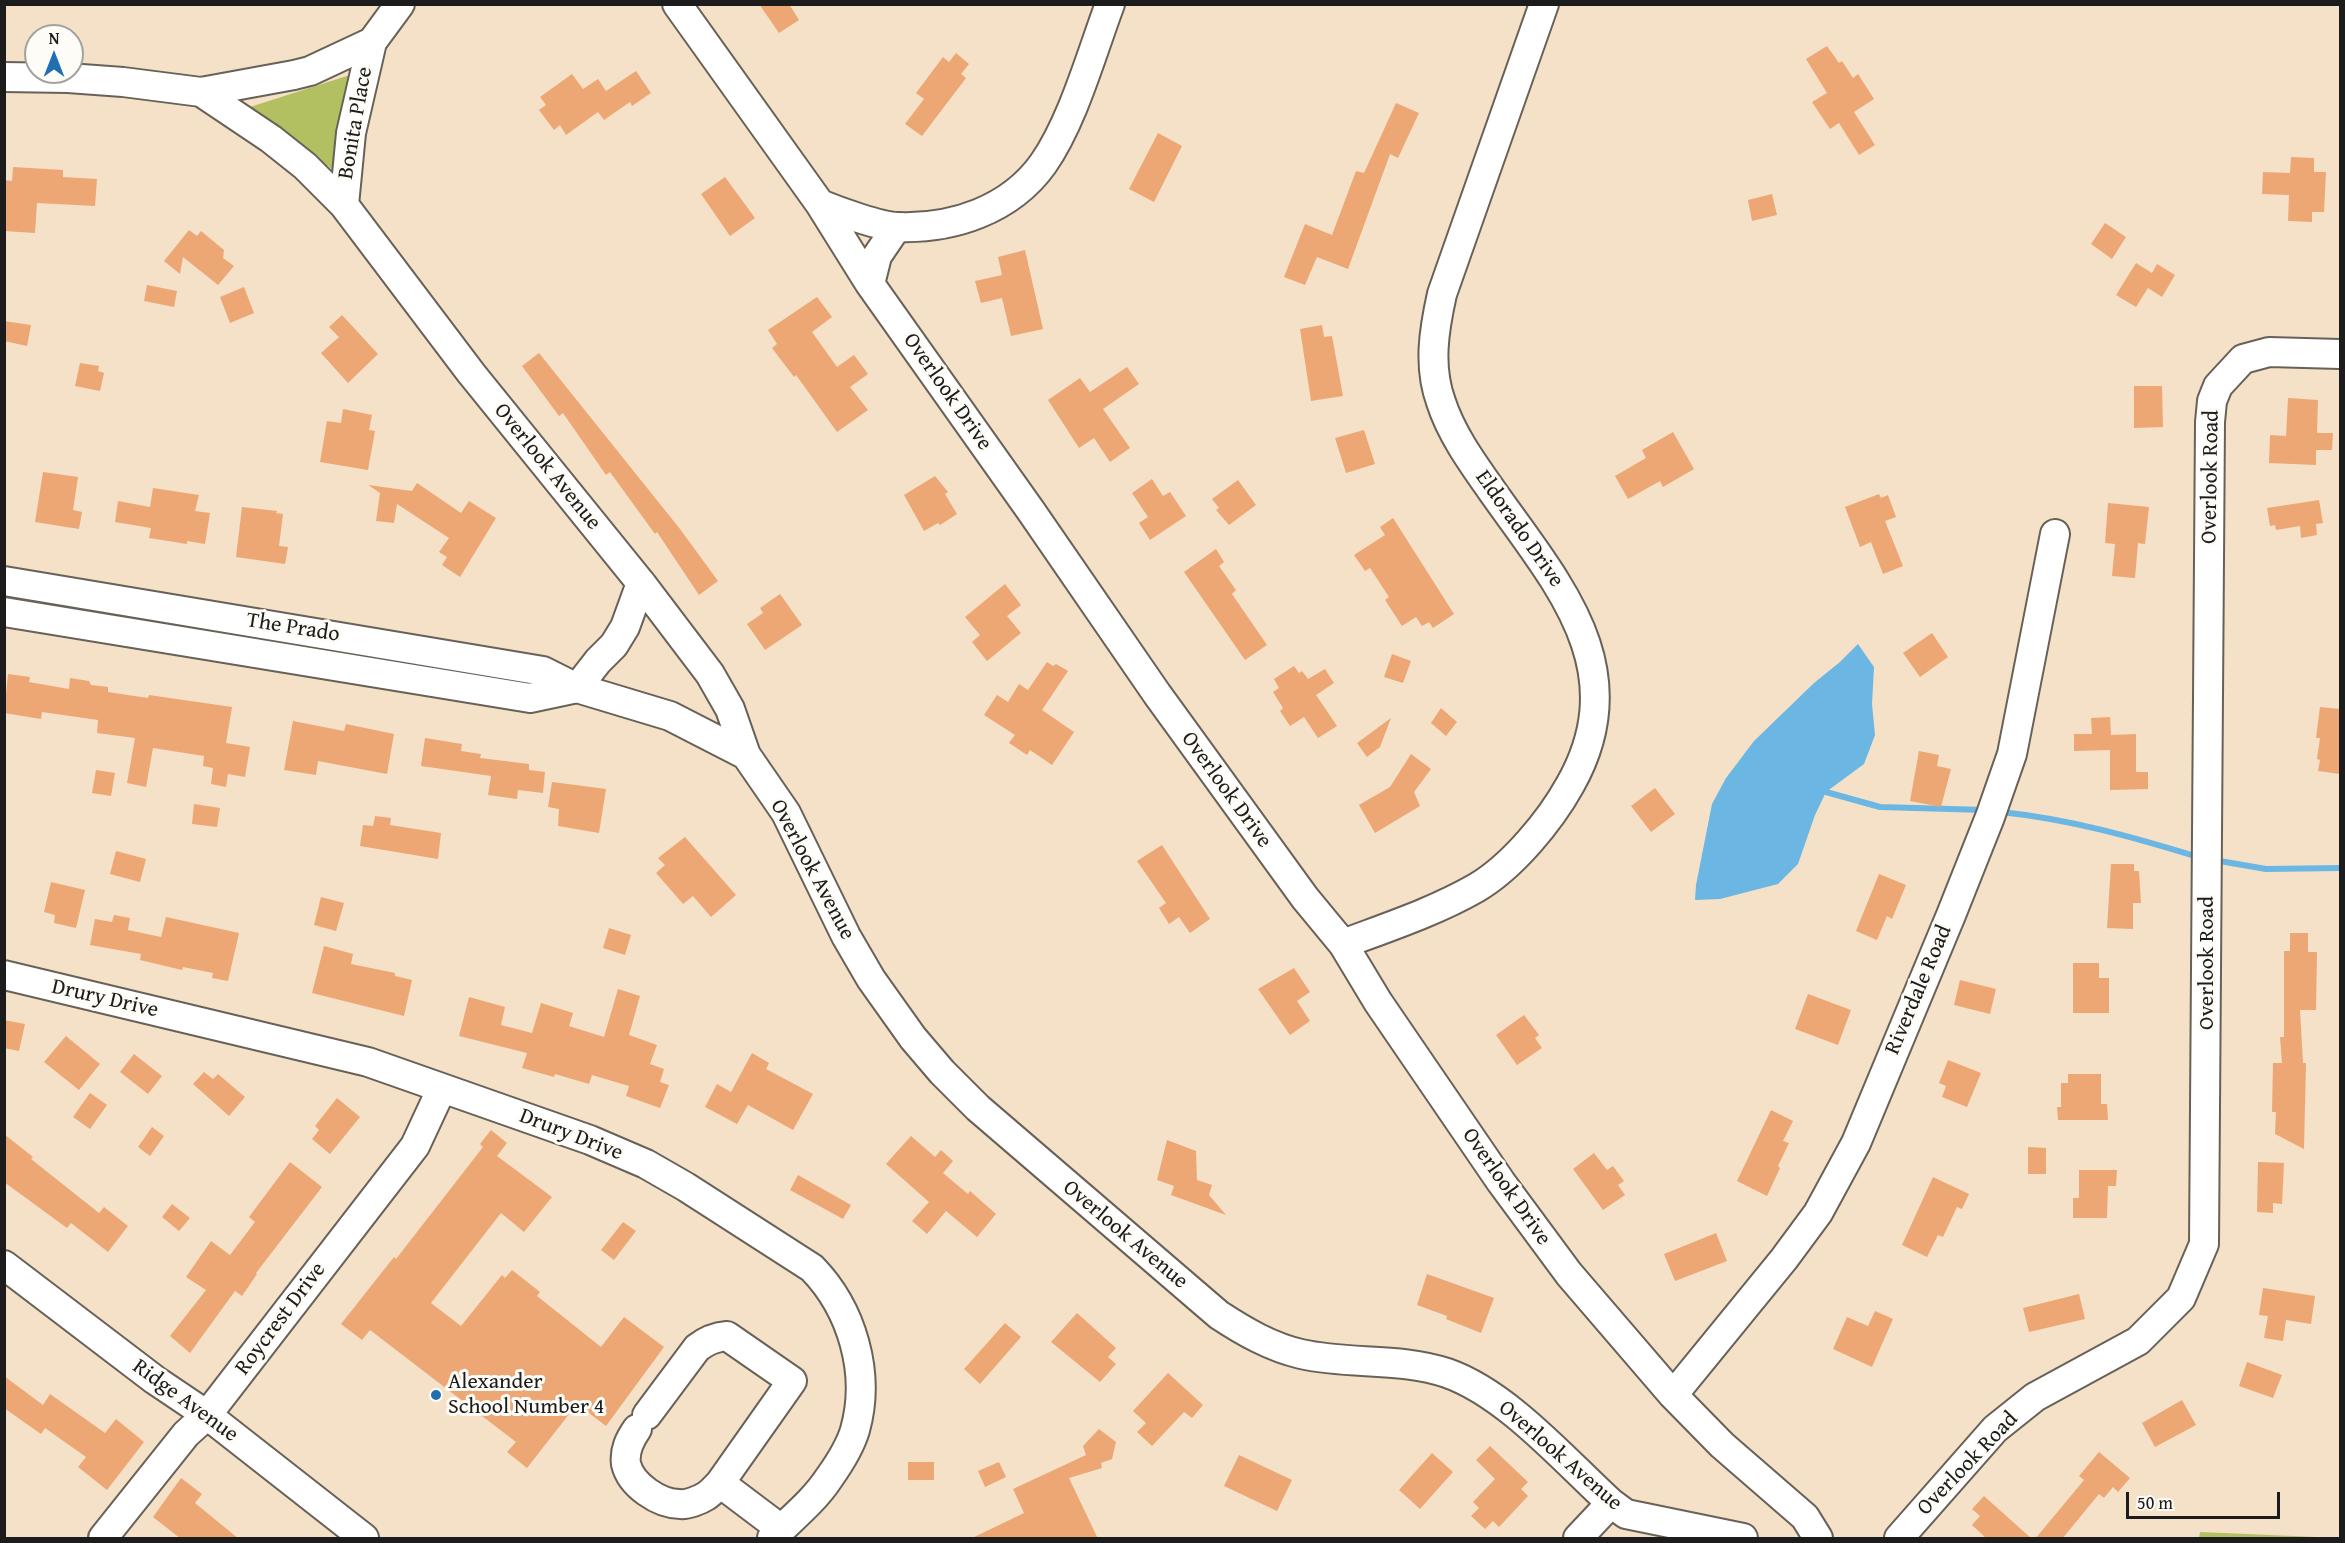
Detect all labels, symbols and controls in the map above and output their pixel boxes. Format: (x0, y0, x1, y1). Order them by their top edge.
north arrow (24, 24, 84, 84)
text: N (49, 26, 59, 50)
street label: Bonita Place (333, 65, 379, 181)
street label: Overlook Drive (897, 328, 997, 456)
street label: Overlook Avenue (488, 398, 606, 536)
street label: Overlook Road (2197, 410, 2225, 544)
street label: Eldorado Drive (1469, 465, 1569, 593)
street label: The Prado (245, 608, 341, 648)
street label: Overlook Drive (1175, 727, 1277, 853)
street label: Overlook Avenue (764, 795, 860, 945)
street label: Overlook Road (2194, 896, 2220, 1030)
street label: Riverdale Road (1880, 921, 1958, 1059)
street label: Drury Drive (49, 974, 161, 1024)
street label: Drury Drive (516, 1103, 626, 1167)
street label: Overlook Drive (1456, 1123, 1556, 1251)
street label: Overlook Avenue (1057, 1175, 1193, 1295)
street label: Roycrest Drive (230, 1257, 332, 1381)
street label: Ridge Avenue (127, 1354, 243, 1448)
place label: Alexander School Number 4 (448, 1369, 604, 1420)
marker: Alexander School Number 4 (429, 1388, 443, 1402)
street label: Overlook Avenue (1493, 1395, 1627, 1517)
street label: Overlook Road (1912, 1407, 2024, 1521)
scale bar (2129, 1480, 2284, 1518)
text: 50 m (2137, 1489, 2173, 1516)

